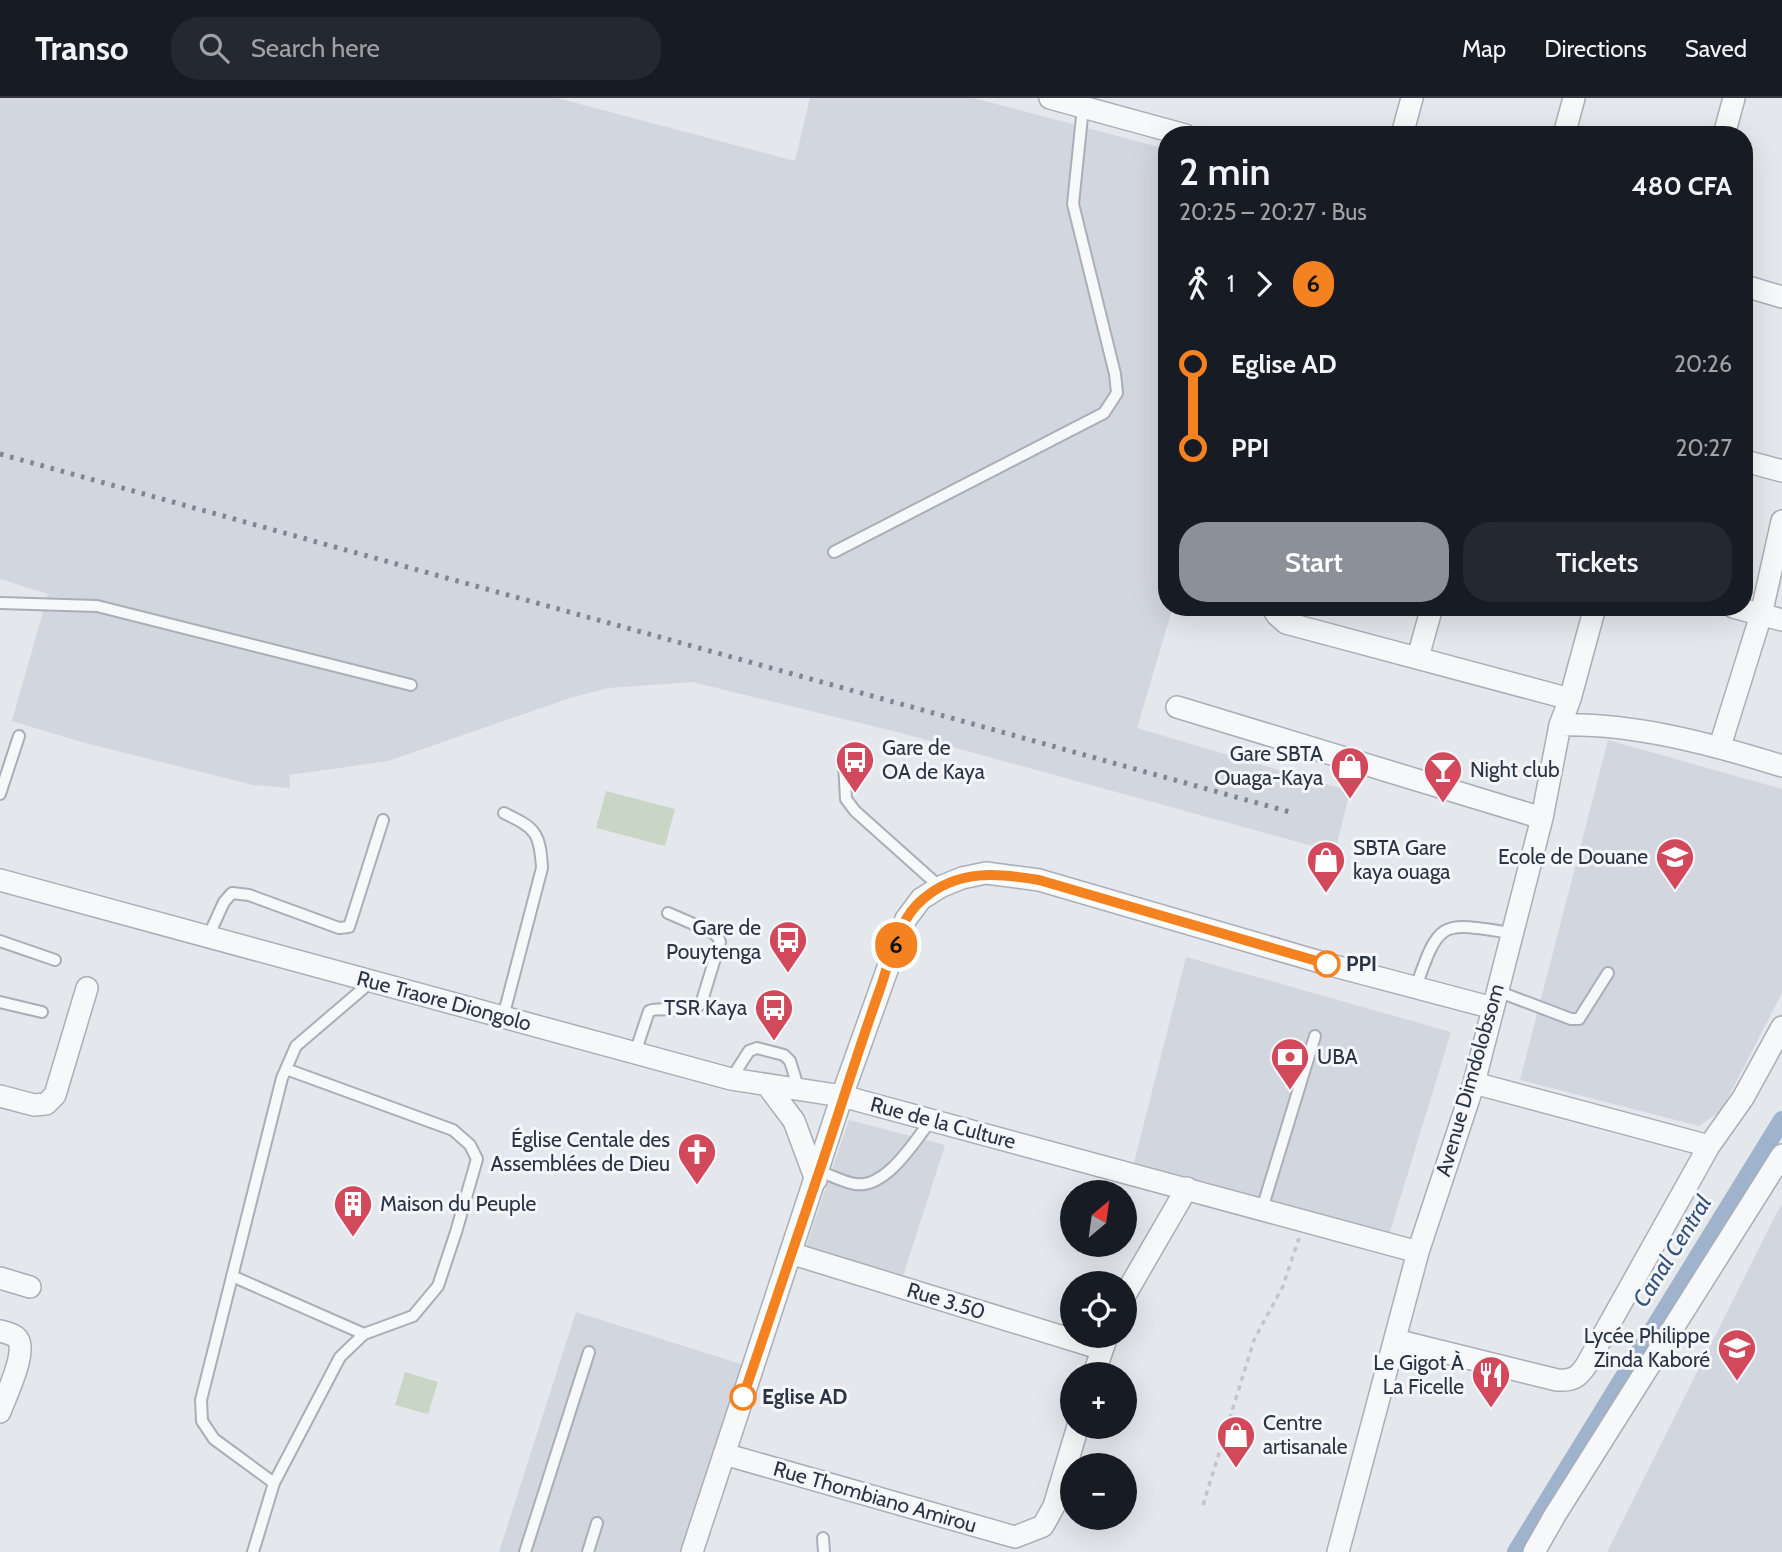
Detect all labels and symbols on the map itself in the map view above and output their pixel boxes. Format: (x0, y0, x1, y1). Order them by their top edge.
place label: Gare de OA de Kaya (882, 735, 985, 784)
bus stop icon: Gare de OA de Kaya (834, 739, 876, 794)
place label: Gare SBTA Ouaga-Kaya (1214, 741, 1323, 790)
shop icon: Gare SBTA Ouaga-Kaya (1329, 745, 1371, 800)
bar icon: Night club (1422, 749, 1464, 804)
place label: Night club (1470, 757, 1560, 782)
place label: SBTA Gare kaya ouaga (1353, 835, 1450, 884)
school or university icon: Ecole de Douane (1654, 836, 1696, 891)
shop icon: SBTA Gare kaya ouaga (1305, 839, 1347, 894)
place label: Ecole de Douane (1498, 844, 1648, 869)
place label: Gare de Pouytenga (666, 915, 761, 964)
bus stop icon: Gare de Pouytenga (767, 919, 809, 974)
line badge: 6 (873, 922, 919, 968)
marker: PPI (1314, 951, 1340, 977)
place label: PPI (1346, 951, 1377, 976)
street label: Rue Traore Diongolo (354, 965, 534, 1036)
street label: Avenue Dimdolobsom (1430, 981, 1509, 1179)
bus stop icon: TSR Kaya (753, 987, 795, 1042)
place label: TSR Kaya (664, 995, 747, 1020)
bank icon: UBA (1269, 1036, 1311, 1091)
place label: UBA (1317, 1044, 1358, 1069)
street label: Rue de la Culture (868, 1091, 1019, 1154)
place label: Église Centale des Assemblées de Dieu (491, 1127, 670, 1176)
church icon: Église Centale des Assemblées de Dieu (676, 1131, 718, 1186)
north arrow (1060, 1180, 1138, 1256)
building icon: Maison du Peuple (332, 1183, 374, 1238)
water label: Canal Central (1627, 1190, 1718, 1312)
place label: Maison du Peuple (380, 1191, 537, 1216)
street label: Rue 3.50 (904, 1277, 988, 1324)
place label: Lycée Philippe Zinda Kaboré (1584, 1323, 1710, 1372)
school or university icon: Lycée Philippe Zinda Kaboré (1716, 1327, 1758, 1382)
place label: Le Gigot À La Ficelle (1373, 1350, 1464, 1399)
restaurant icon: Le Gigot À La Ficelle (1470, 1354, 1512, 1409)
marker: Eglise AD (730, 1384, 756, 1410)
place label: Eglise AD (762, 1384, 847, 1409)
place label: Centre artisanale (1263, 1410, 1348, 1459)
shop icon: Centre artisanale (1215, 1414, 1257, 1469)
street label: Rue Thombiano Amirou (771, 1456, 980, 1538)

